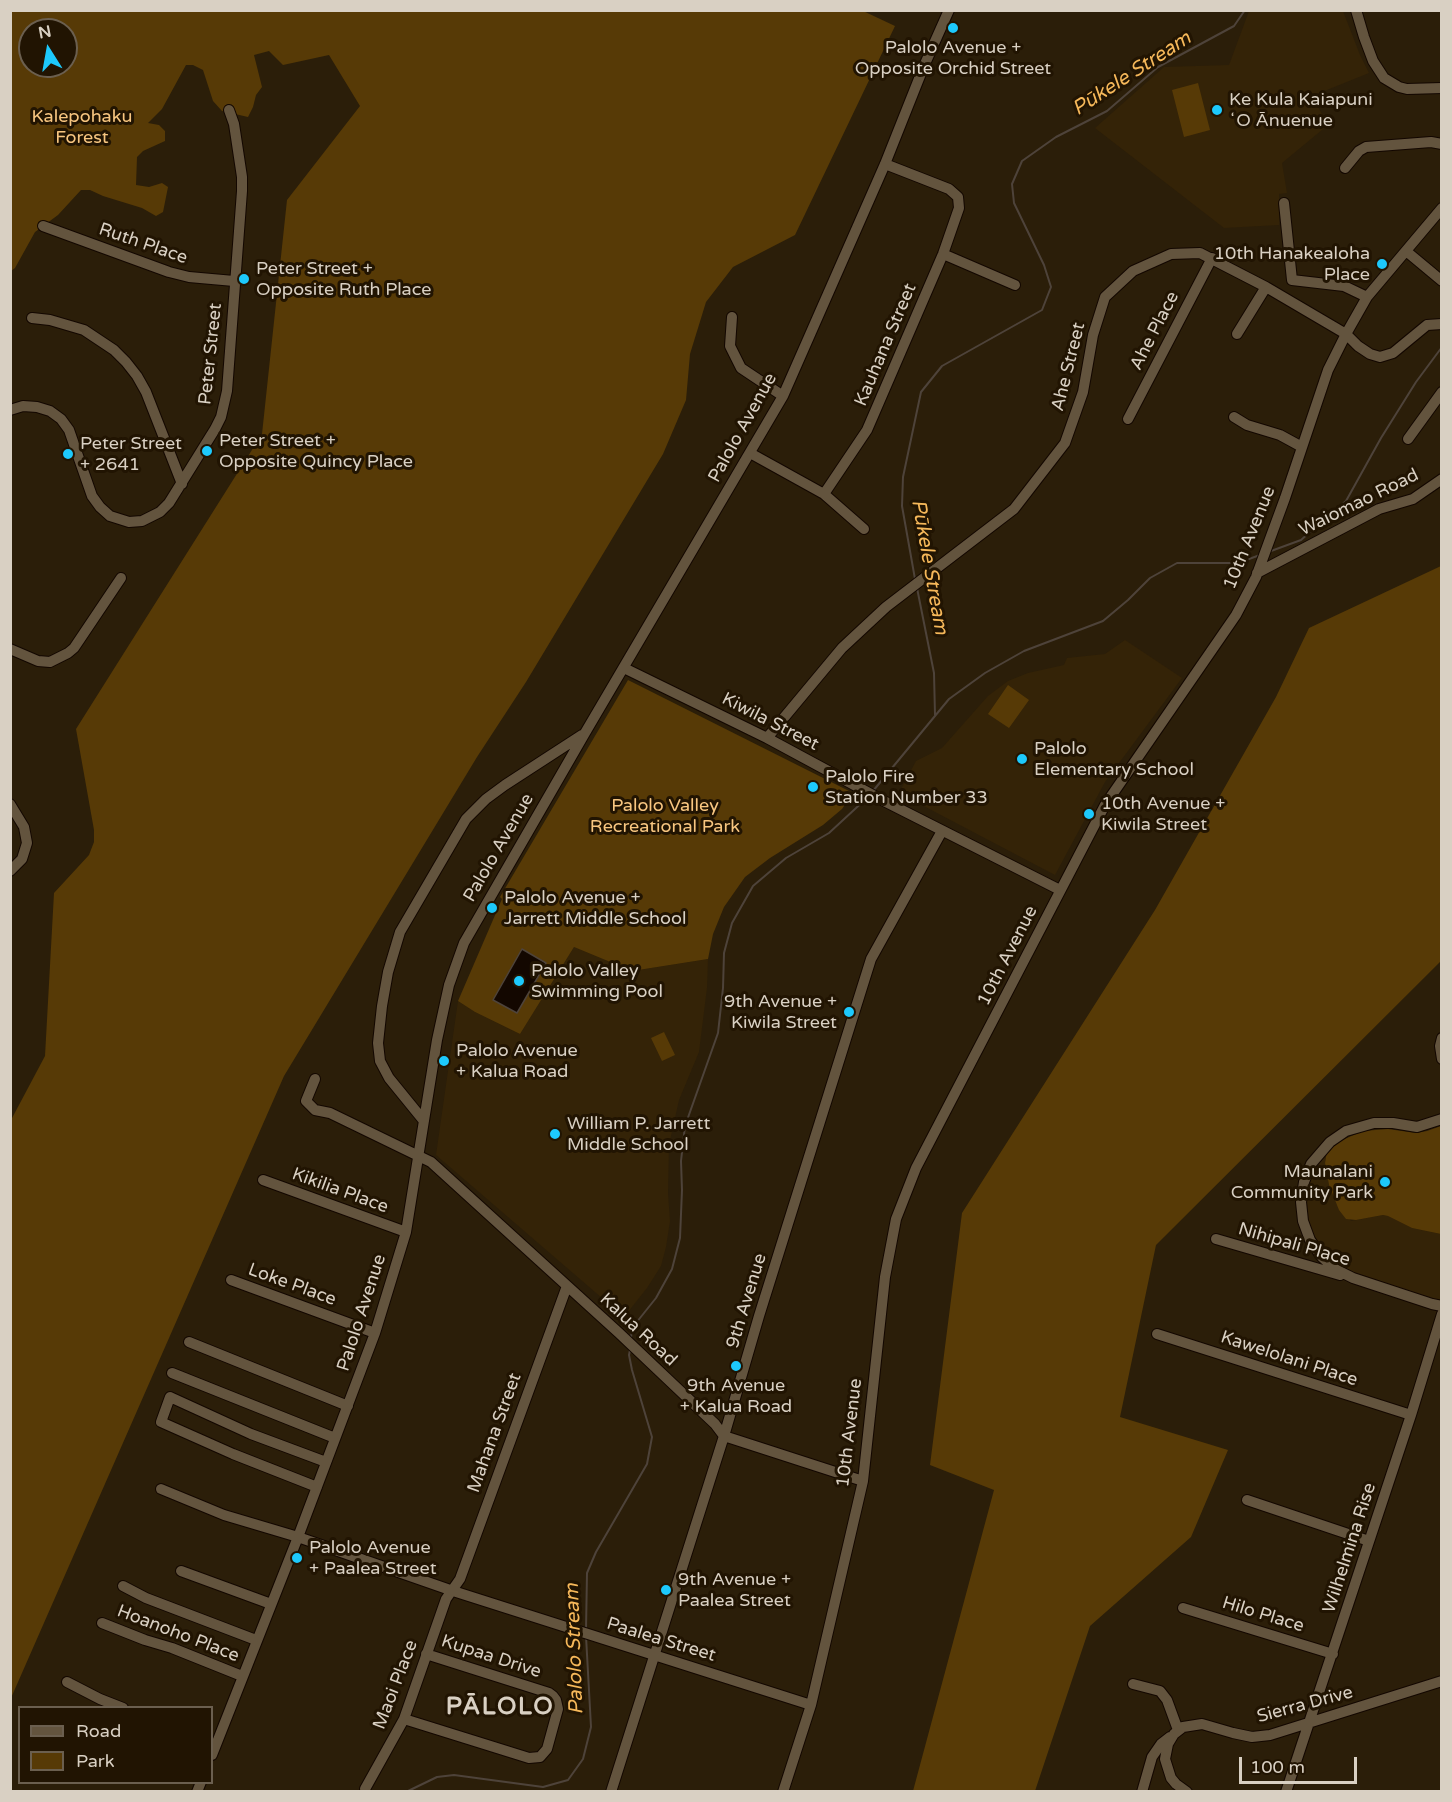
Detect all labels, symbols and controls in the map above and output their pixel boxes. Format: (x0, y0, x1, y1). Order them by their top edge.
north arrow (18, 18, 78, 78)
text: N (37, 21, 53, 43)
marker: Palolo Avenue + Opposite Orchid Street (946, 21, 960, 35)
water label: Pūkele Stream (1068, 27, 1196, 121)
place label: Palolo Avenue + Opposite Orchid Street (855, 37, 1051, 80)
place label: Ke Kula Kaiapuni ʻO Ānuenue (1229, 89, 1373, 132)
marker: Ke Kula Kaiapuni ʻO Ānuenue (1210, 103, 1224, 117)
park label: Kalepohaku Forest (32, 106, 132, 148)
street label: Ruth Place (96, 219, 190, 269)
place label: 10th Hanakealoha Place (1214, 243, 1370, 286)
marker: 10th Hanakealoha Place (1375, 257, 1389, 271)
place label: Peter Street + Opposite Ruth Place (256, 258, 431, 300)
marker: Peter Street + Opposite Ruth Place (237, 272, 251, 286)
street label: Kauhana Street (850, 280, 922, 410)
street label: Ahe Place (1126, 288, 1184, 374)
street label: Peter Street (195, 302, 227, 406)
street label: Ahe Street (1048, 320, 1090, 414)
street label: Palolo Avenue (704, 370, 782, 486)
place label: Peter Street + Opposite Quincy Place (219, 430, 413, 472)
place label: Peter Street + 2641 (80, 433, 182, 476)
marker: Peter Street + Opposite Quincy Place (200, 444, 214, 458)
marker: Peter Street + 2641 (61, 447, 75, 461)
street label: Waiomao Road (1296, 465, 1422, 541)
street label: 10th Avenue (1219, 483, 1281, 593)
water label: Pūkele Stream (905, 498, 953, 636)
street label: Kiwila Street (718, 688, 822, 756)
place label: Palolo Elementary School (1034, 738, 1194, 780)
marker: Palolo Elementary School (1015, 752, 1029, 766)
place label: Palolo Fire Station Number 33 (825, 766, 988, 808)
marker: Palolo Fire Station Number 33 (806, 780, 820, 794)
street label: Palolo Avenue (459, 790, 539, 906)
place label: 10th Avenue + Kiwila Street (1101, 793, 1225, 836)
park label: Palolo Valley Recreational Park (590, 795, 740, 838)
marker: 10th Avenue + Kiwila Street (1082, 807, 1096, 821)
place label: Palolo Avenue + Jarrett Middle School (504, 887, 686, 930)
marker: Palolo Avenue + Jarrett Middle School (485, 901, 499, 915)
street label: 10th Avenue (974, 902, 1042, 1010)
place label: Palolo Valley Swimming Pool (531, 960, 663, 1002)
marker: Palolo Valley Swimming Pool (512, 974, 526, 988)
place label: 9th Avenue + Kiwila Street (724, 991, 837, 1034)
marker: 9th Avenue + Kiwila Street (842, 1005, 856, 1019)
place label: Palolo Avenue + Kalua Road (456, 1040, 578, 1082)
marker: Palolo Avenue + Kalua Road (437, 1054, 451, 1068)
place label: William P. Jarrett Middle School (567, 1113, 710, 1156)
marker: William P. Jarrett Middle School (548, 1127, 562, 1141)
place label: Maunalani Community Park (1231, 1161, 1373, 1204)
street label: Kikilia Place (289, 1164, 391, 1218)
marker: Maunalani Community Park (1378, 1175, 1392, 1189)
street label: Nihipali Place (1235, 1219, 1353, 1271)
street label: 9th Avenue (722, 1251, 772, 1351)
street label: Palolo Avenue (333, 1252, 391, 1374)
street label: Loke Place (245, 1259, 339, 1311)
street label: Kalua Road (595, 1289, 681, 1371)
street label: Kawelolani Place (1218, 1327, 1360, 1391)
marker: 9th Avenue + Kalua Road (729, 1359, 743, 1373)
street label: Mahana Street (463, 1370, 527, 1496)
place label: 9th Avenue + Kalua Road (680, 1375, 792, 1418)
street label: 10th Avenue (833, 1377, 867, 1489)
street label: Wilhelmina Rise (1319, 1480, 1381, 1616)
place label: Palolo Avenue + Paalea Street (309, 1537, 437, 1580)
marker: Palolo Avenue + Paalea Street (290, 1551, 304, 1565)
place label: 9th Avenue + Paalea Street (678, 1569, 791, 1612)
water label: Palolo Stream (561, 1583, 589, 1715)
marker: 9th Avenue + Paalea Street (659, 1583, 673, 1597)
street label: Hilo Place (1220, 1592, 1306, 1638)
street label: Hoanoho Place (114, 1601, 242, 1667)
street label: Paalea Street (604, 1613, 718, 1667)
street label: Kupaa Drive (438, 1631, 544, 1683)
street label: Maoi Place (369, 1637, 423, 1733)
street label: Sierra Drive (1255, 1682, 1355, 1728)
district label: PĀLOLO (446, 1694, 554, 1722)
legend (18, 1706, 213, 1784)
text: Road (76, 1720, 121, 1742)
scale bar (1242, 1745, 1360, 1783)
text: Park (76, 1750, 114, 1772)
text: 100 m (1250, 1756, 1305, 1778)

